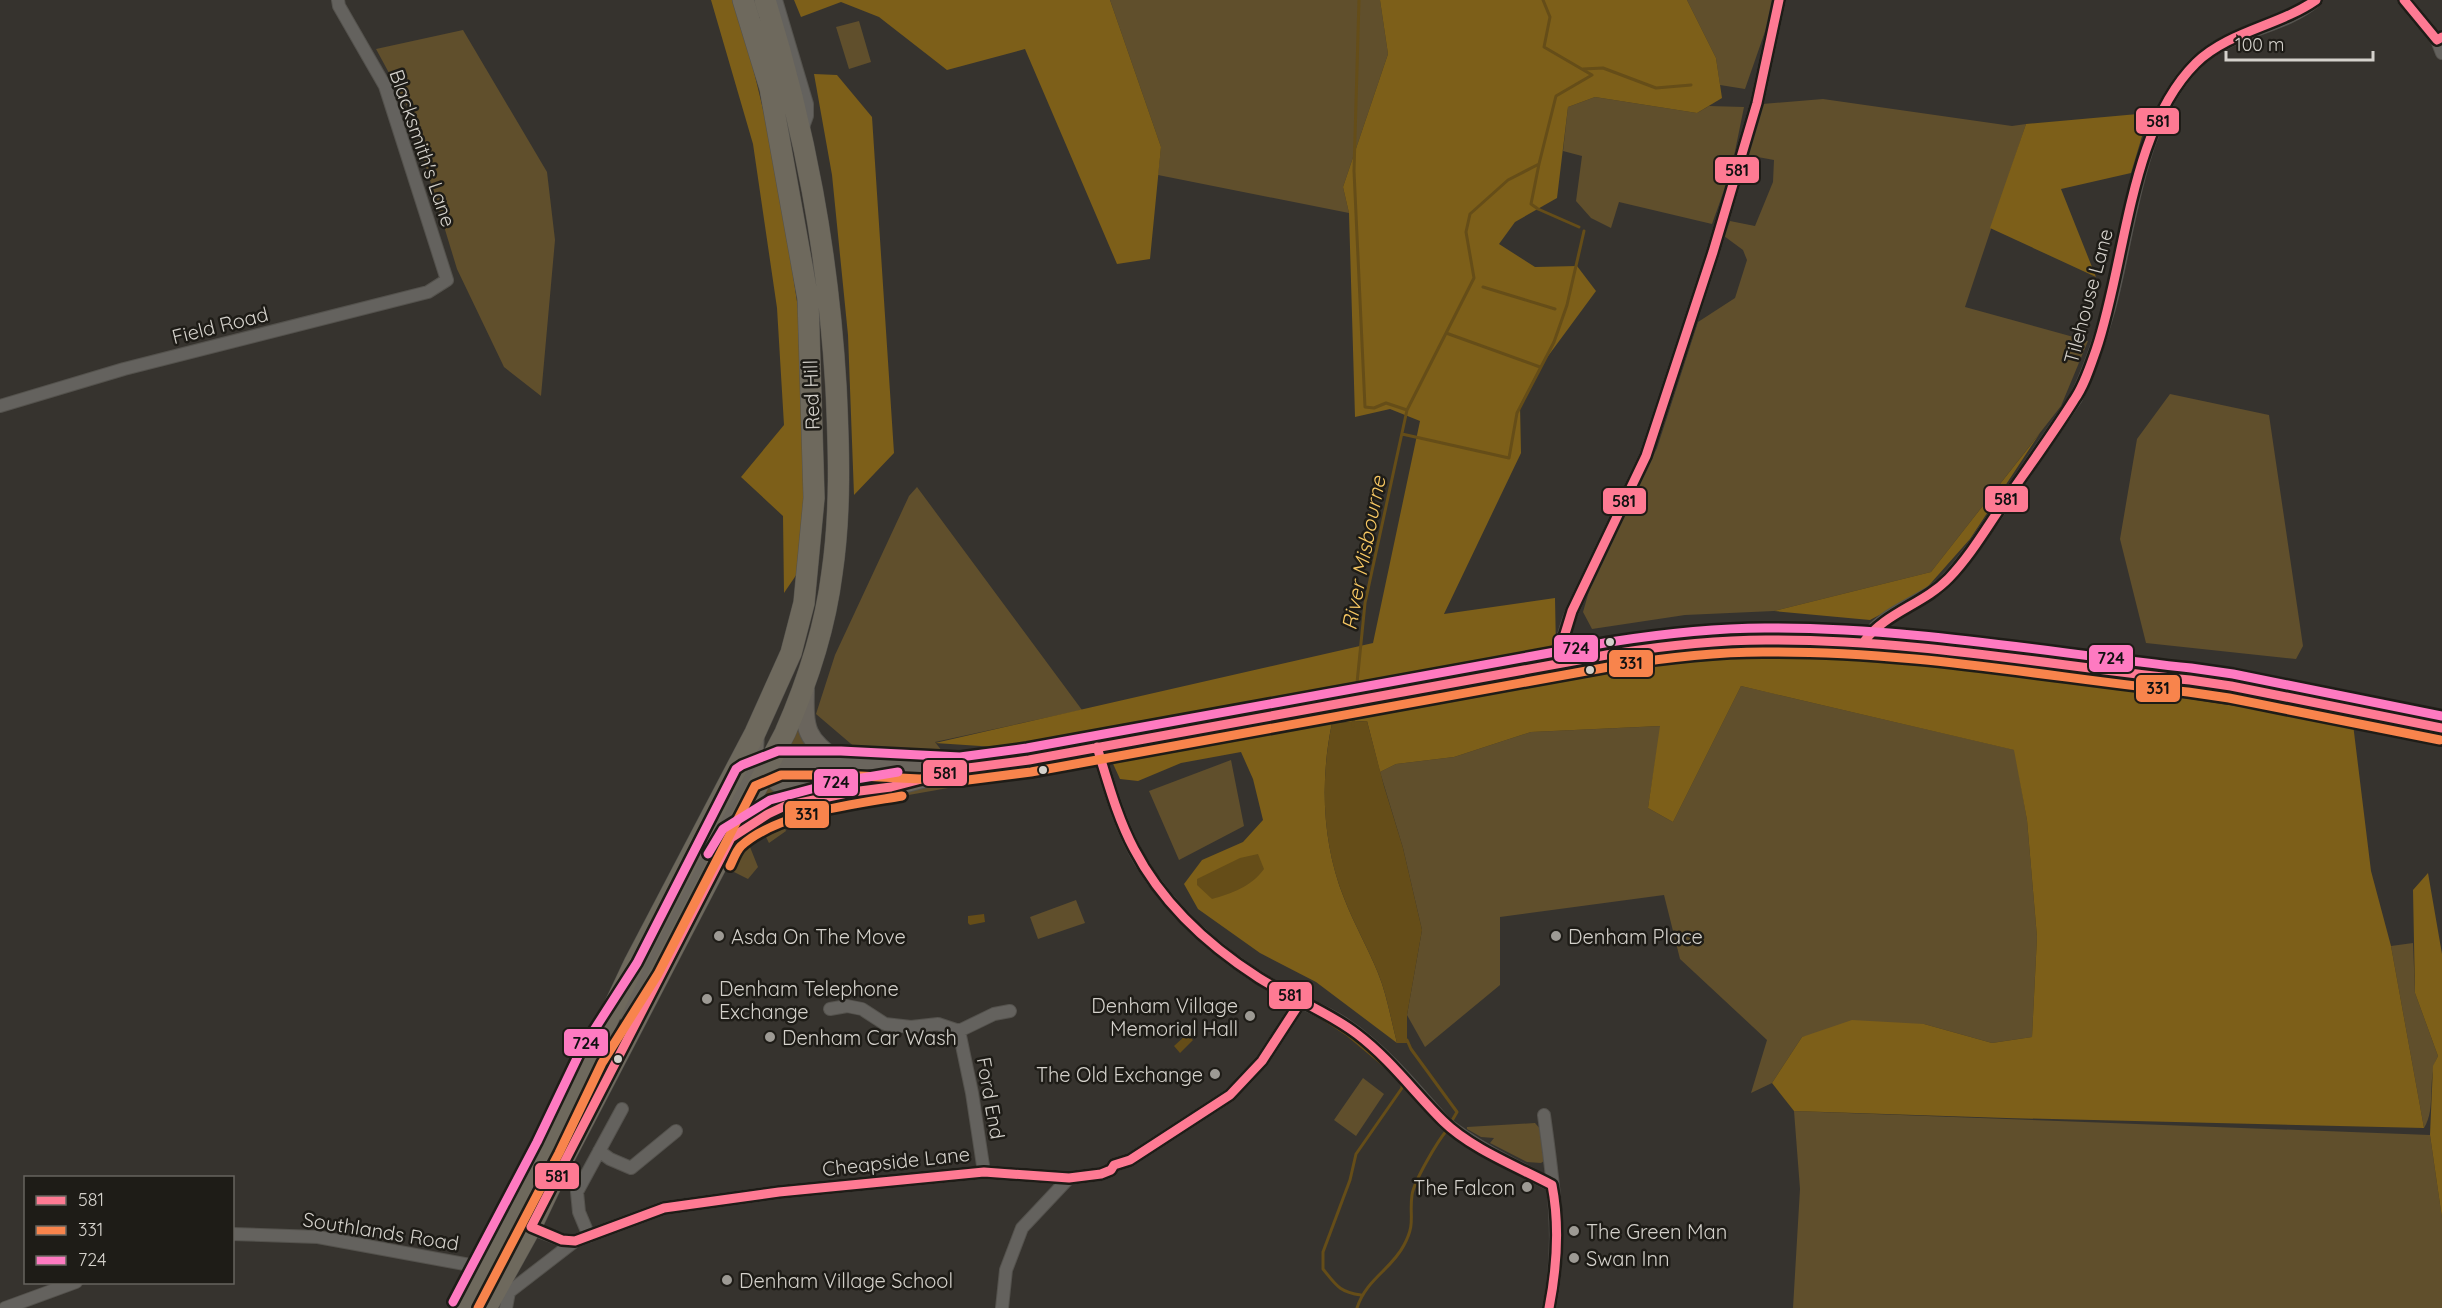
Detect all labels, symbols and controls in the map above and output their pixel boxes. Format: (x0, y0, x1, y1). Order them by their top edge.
scale bar (2226, 24, 2373, 62)
text: 100 m (2235, 33, 2284, 56)
street label: Blacksmith's Lane (384, 66, 462, 230)
line badge: 581 (2135, 107, 2180, 135)
text: 581 (2146, 111, 2170, 131)
line badge: 581 (1714, 156, 1760, 184)
text: 581 (1725, 160, 1749, 180)
street label: Tilehouse Lane (2058, 226, 2118, 366)
street label: Field Road (169, 301, 271, 349)
street label: Red Hill (797, 360, 825, 430)
water label: River Misbourne (1335, 473, 1391, 632)
line badge: 581 (1984, 485, 2029, 513)
line badge: 581 (1602, 487, 1647, 515)
text: 581 (1994, 489, 2018, 509)
text: 581 (1612, 491, 1636, 511)
line badge: 724 (1553, 634, 1599, 663)
unlabelled marker (1604, 636, 1616, 648)
text: 724 (1562, 638, 1590, 658)
line badge: 724 (2088, 644, 2134, 673)
text: 724 (2097, 648, 2125, 668)
line badge: 331 (1608, 649, 1654, 678)
text: 331 (1619, 653, 1643, 673)
unlabelled marker (1584, 664, 1596, 676)
line badge: 331 (2135, 674, 2181, 703)
text: 331 (2146, 678, 2170, 698)
line badge: 581 (922, 759, 968, 787)
text: 581 (933, 763, 957, 783)
unlabelled marker (1037, 764, 1049, 776)
line badge: 724 (813, 768, 859, 797)
text: 724 (822, 772, 850, 792)
line badge: 331 (784, 800, 830, 829)
text: 331 (795, 804, 819, 824)
place label: Asda On The Move (731, 924, 906, 949)
place label: Denham Place (1568, 924, 1703, 949)
marker: Asda On The Move (712, 929, 726, 943)
marker: Denham Place (1549, 929, 1563, 943)
place label: Denham Telephone Exchange (719, 976, 899, 1024)
line badge: 581 (1268, 981, 1313, 1010)
text: 581 (1278, 985, 1302, 1005)
marker: Denham Telephone Exchange (700, 992, 714, 1006)
place label: Denham Village Memorial Hall (1091, 993, 1238, 1041)
marker: Denham Village Memorial Hall (1243, 1009, 1257, 1023)
place label: Denham Car Wash (782, 1025, 957, 1050)
line badge: 724 (563, 1028, 609, 1057)
marker: Denham Car Wash (763, 1030, 777, 1044)
text: 724 (572, 1033, 600, 1053)
unlabelled marker (612, 1053, 624, 1065)
street label: Ford End (971, 1055, 1011, 1141)
place label: The Old Exchange (1036, 1062, 1203, 1087)
marker: The Old Exchange (1208, 1067, 1222, 1081)
street label: Cheapside Lane (821, 1141, 971, 1181)
line badge: 581 (534, 1162, 580, 1190)
text: 581 (545, 1166, 569, 1186)
place label: The Falcon (1413, 1175, 1515, 1200)
legend (24, 1176, 234, 1284)
marker: The Falcon (1520, 1180, 1534, 1194)
text: 581 (78, 1188, 104, 1211)
street label: Southlands Road (301, 1206, 461, 1256)
text: 331 (78, 1218, 104, 1241)
place label: The Green Man (1586, 1219, 1727, 1244)
marker: The Green Man (1567, 1224, 1581, 1238)
place label: Swan Inn (1586, 1246, 1670, 1271)
text: 724 (78, 1248, 106, 1271)
marker: Swan Inn (1567, 1251, 1581, 1265)
place label: Denham Village School (739, 1268, 953, 1293)
marker: Denham Village School (720, 1273, 734, 1287)

